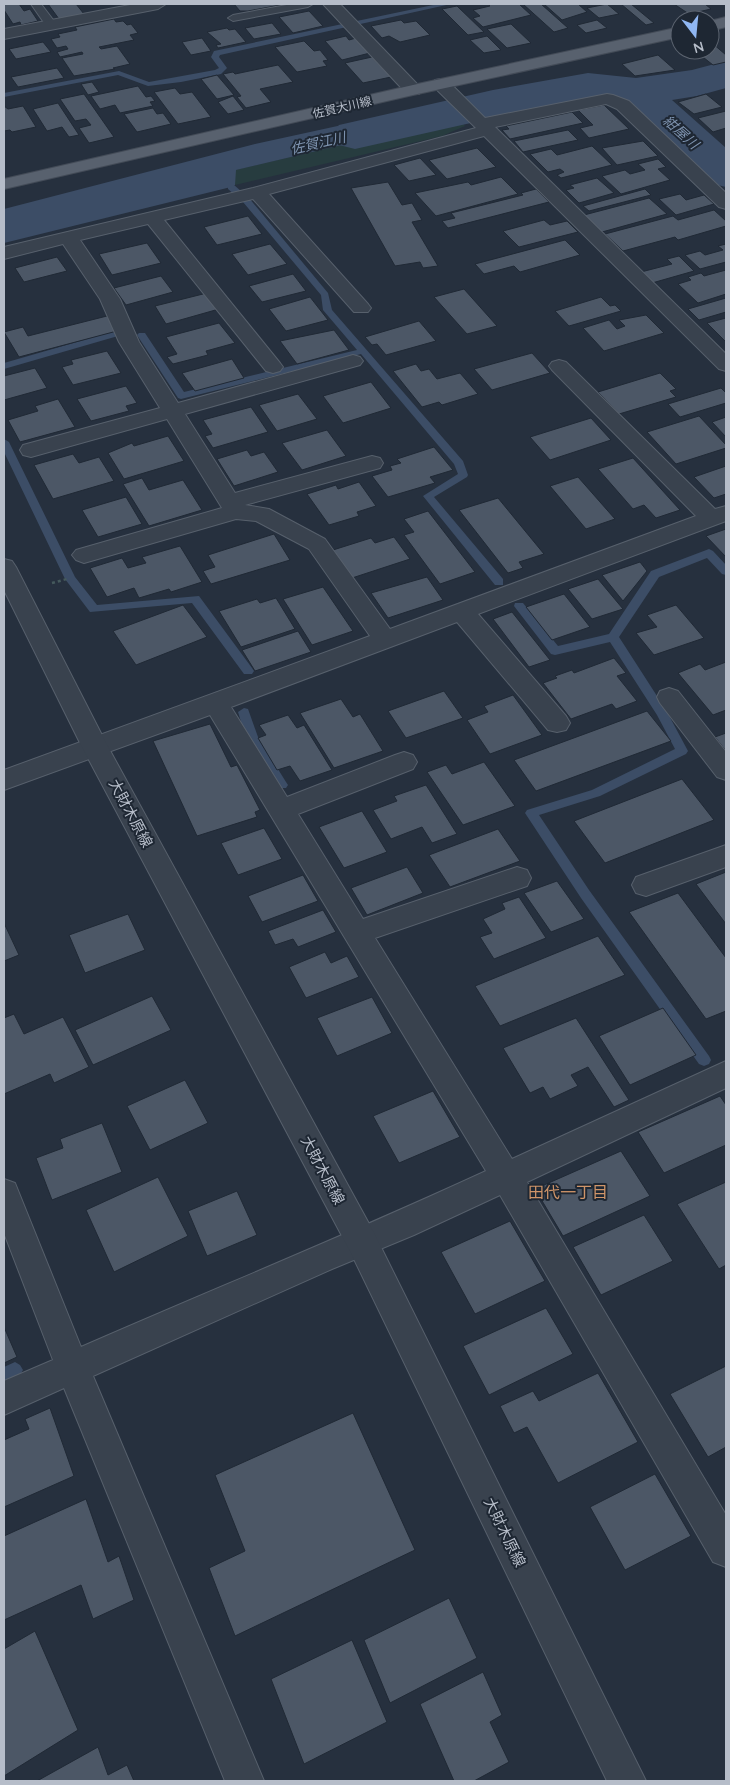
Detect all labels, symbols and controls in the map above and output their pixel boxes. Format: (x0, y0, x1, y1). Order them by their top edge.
north arrow (670, 10, 720, 60)
text: N (691, 37, 706, 58)
street label: 佐賀大川線 (311, 93, 373, 121)
water label: 紺屋川 (659, 111, 704, 154)
water label: 佐賀江川 (289, 127, 349, 158)
street label: 大財木原線 (105, 775, 157, 851)
street label: 大財木原線 (297, 1132, 349, 1208)
district label: 田代一丁目 (528, 1182, 608, 1202)
street label: 大財木原線 (480, 1494, 530, 1570)

